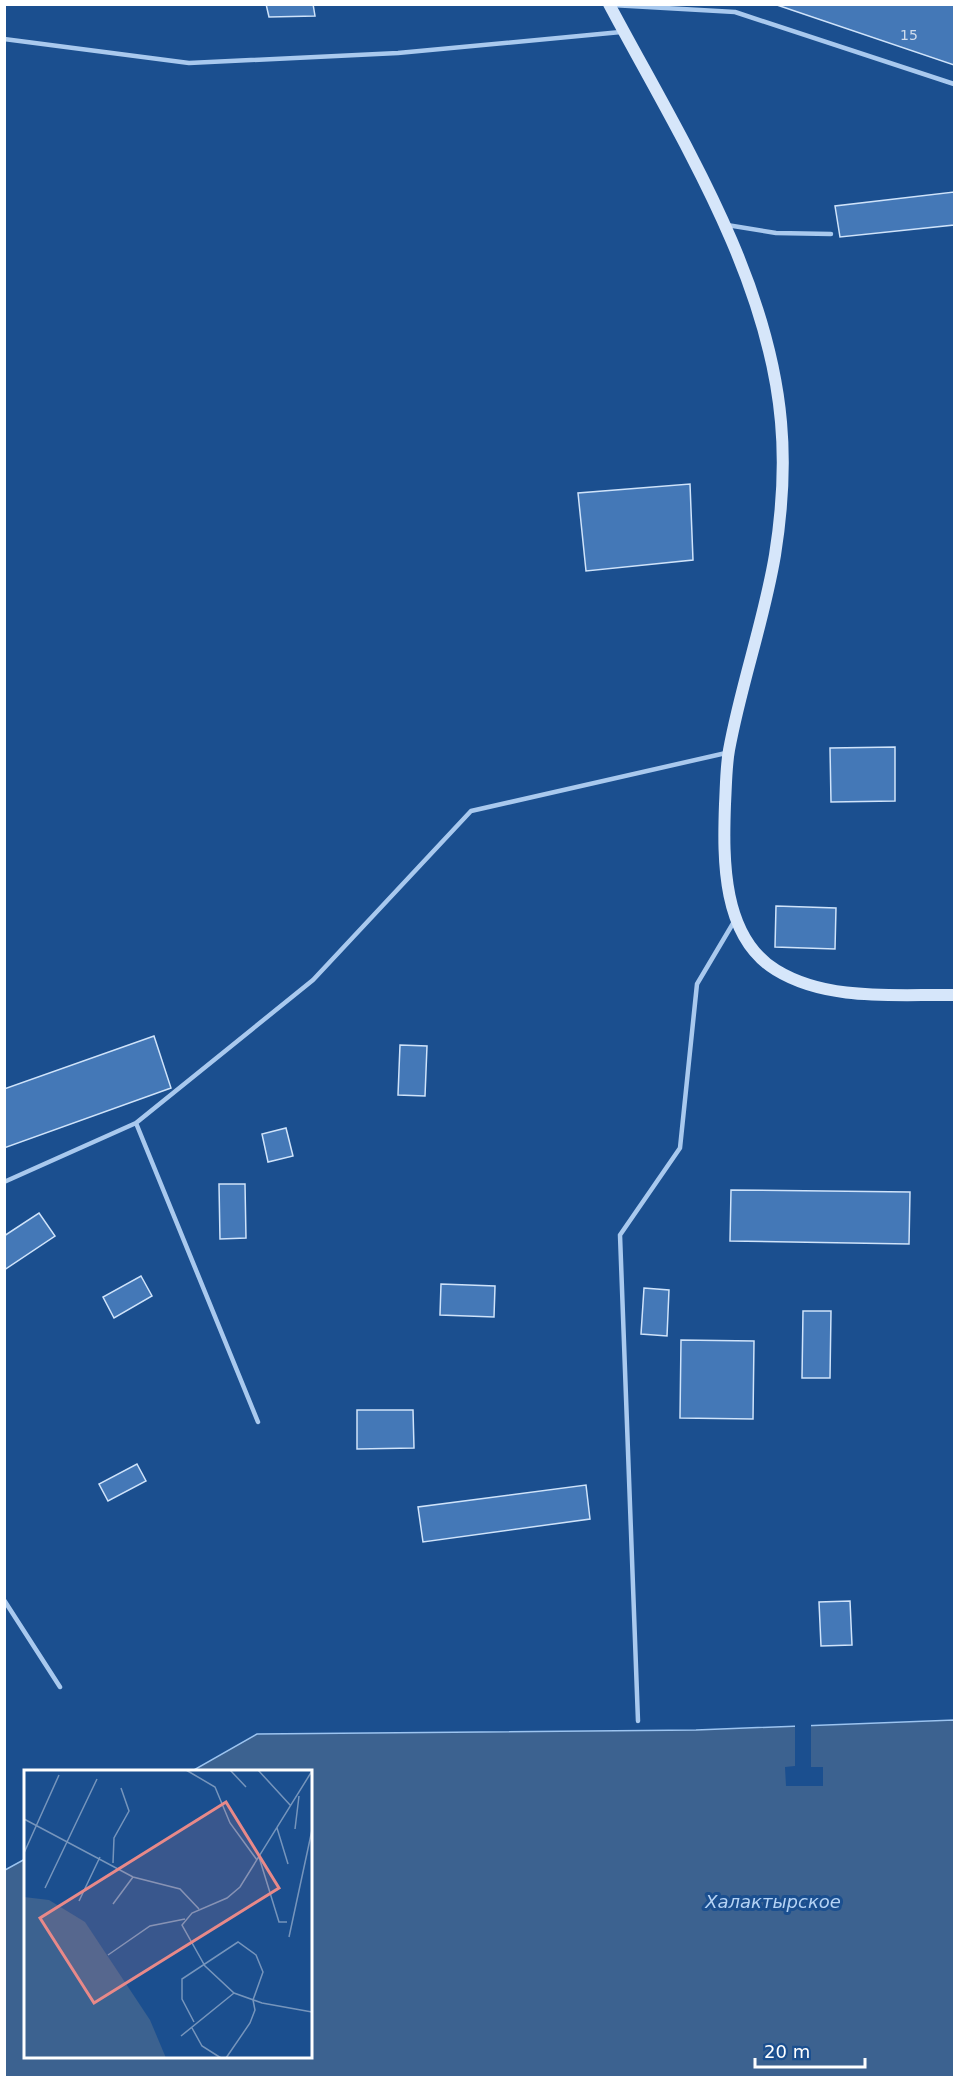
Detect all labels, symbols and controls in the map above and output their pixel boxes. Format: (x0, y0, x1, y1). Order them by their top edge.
house number: 15 (900, 27, 918, 43)
inset map (24, 1770, 312, 2058)
water label: Халактырское (704, 1891, 841, 1912)
scale bar (755, 2031, 864, 2069)
text: 20 m (764, 2041, 810, 2062)

